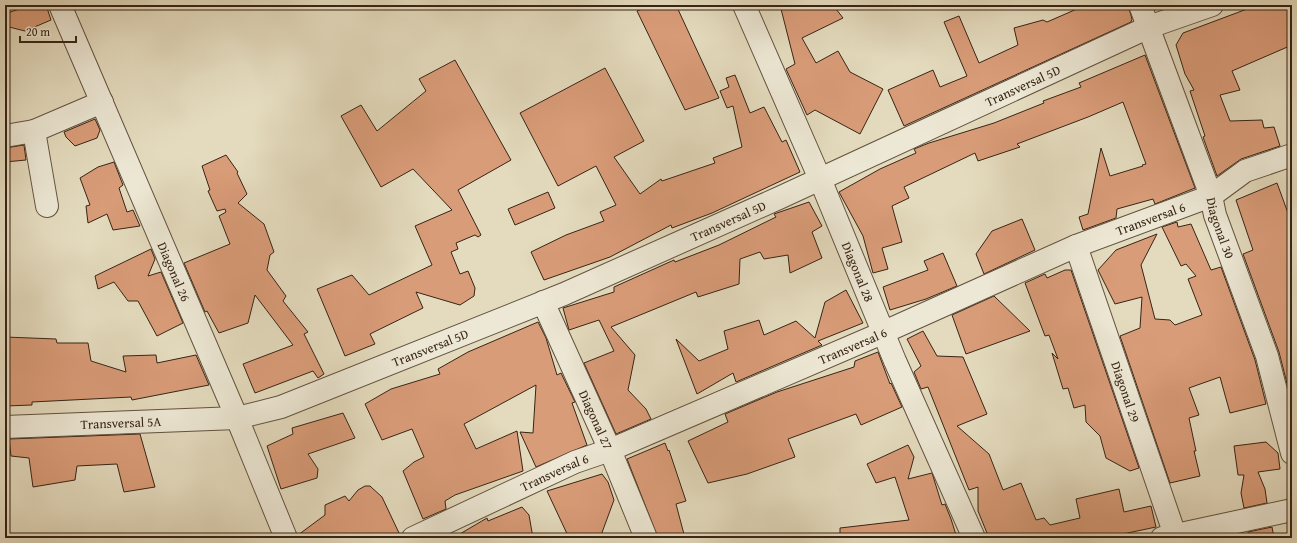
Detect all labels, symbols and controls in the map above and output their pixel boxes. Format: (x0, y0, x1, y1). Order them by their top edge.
scale bar (20, 18, 76, 44)
text: 20 m (26, 23, 50, 40)
street label: Transversal 5D (982, 60, 1064, 111)
street label: Transversal 5D (688, 196, 769, 246)
street label: Diagonal 30 (1202, 196, 1239, 261)
street label: Transversal 6 (1113, 197, 1188, 240)
street label: Diagonal 26 (153, 239, 195, 305)
street label: Diagonal 28 (837, 239, 879, 305)
street label: Transversal 6 (816, 323, 890, 369)
street label: Transversal 5D (389, 324, 471, 372)
street label: Diagonal 29 (1106, 359, 1145, 425)
street label: Diagonal 27 (574, 387, 617, 453)
street label: Transversal 5A (80, 412, 162, 434)
street label: Transversal 6 (517, 449, 591, 496)

